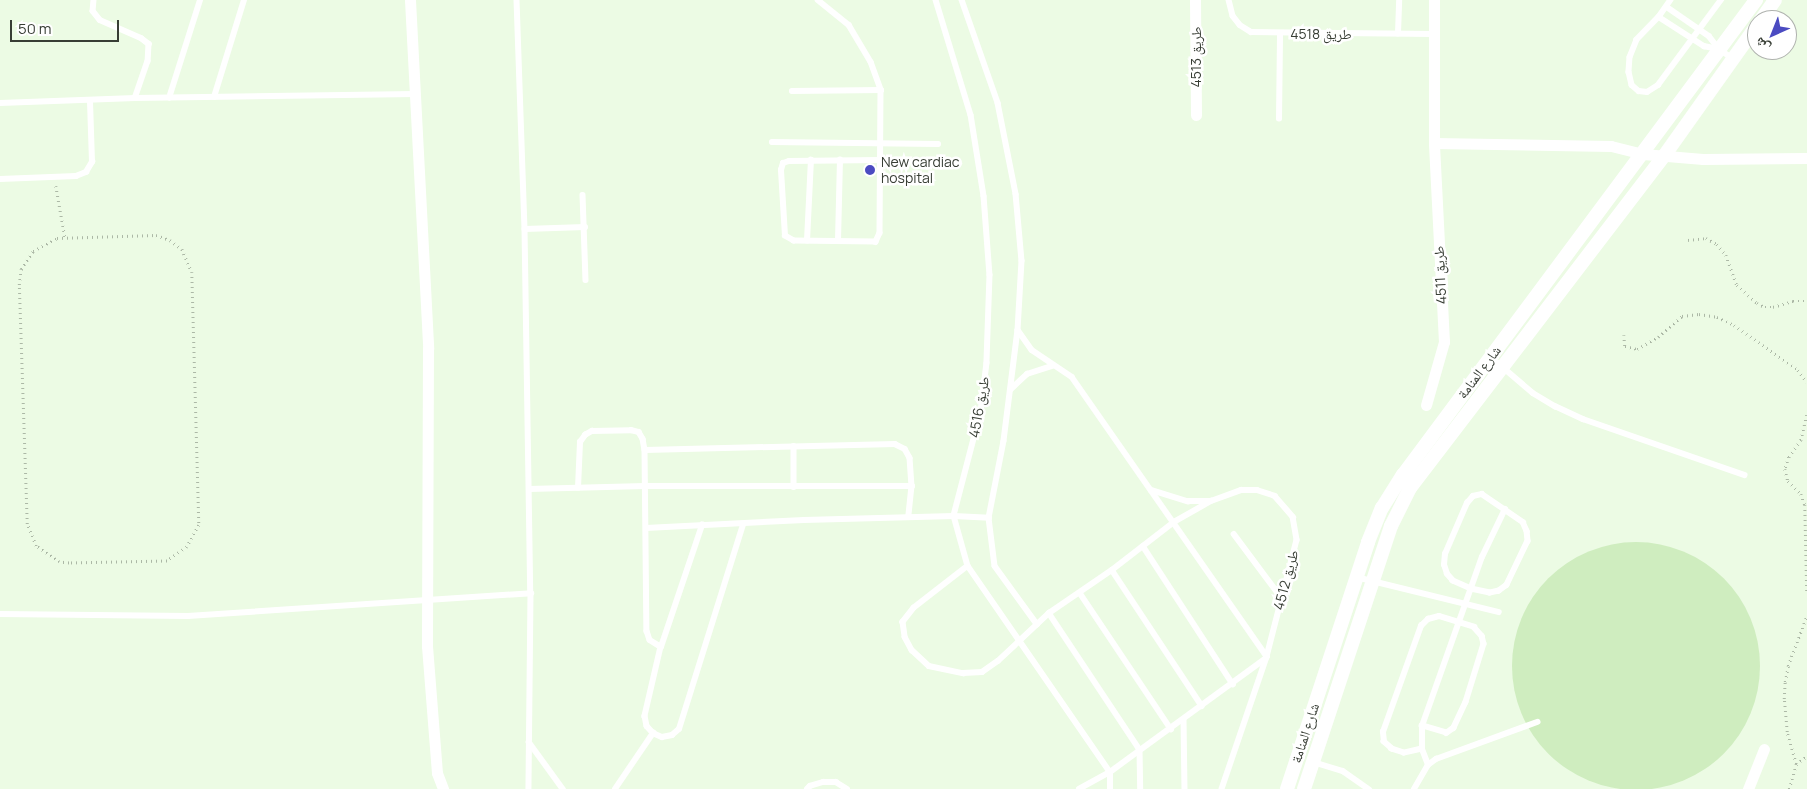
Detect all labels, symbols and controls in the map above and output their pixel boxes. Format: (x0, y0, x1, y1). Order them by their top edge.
scale bar (12, 10, 121, 42)
north arrow (1747, 10, 1797, 60)
text: 50 m (18, 18, 52, 39)
street label: طريق 4513 (1188, 26, 1204, 88)
street label: طريق 4518 (1290, 26, 1352, 42)
text: ش (1750, 33, 1774, 57)
place label: New cardiac hospital (881, 154, 960, 186)
marker: New cardiac hospital (863, 163, 877, 177)
street label: طريق 4511 (1430, 245, 1450, 305)
street label: شارع المنامة (1454, 342, 1504, 402)
street label: طريق 4516 (965, 375, 993, 439)
street label: طريق 4512 (1270, 548, 1302, 612)
street label: شارع المنامة (1287, 701, 1323, 765)

